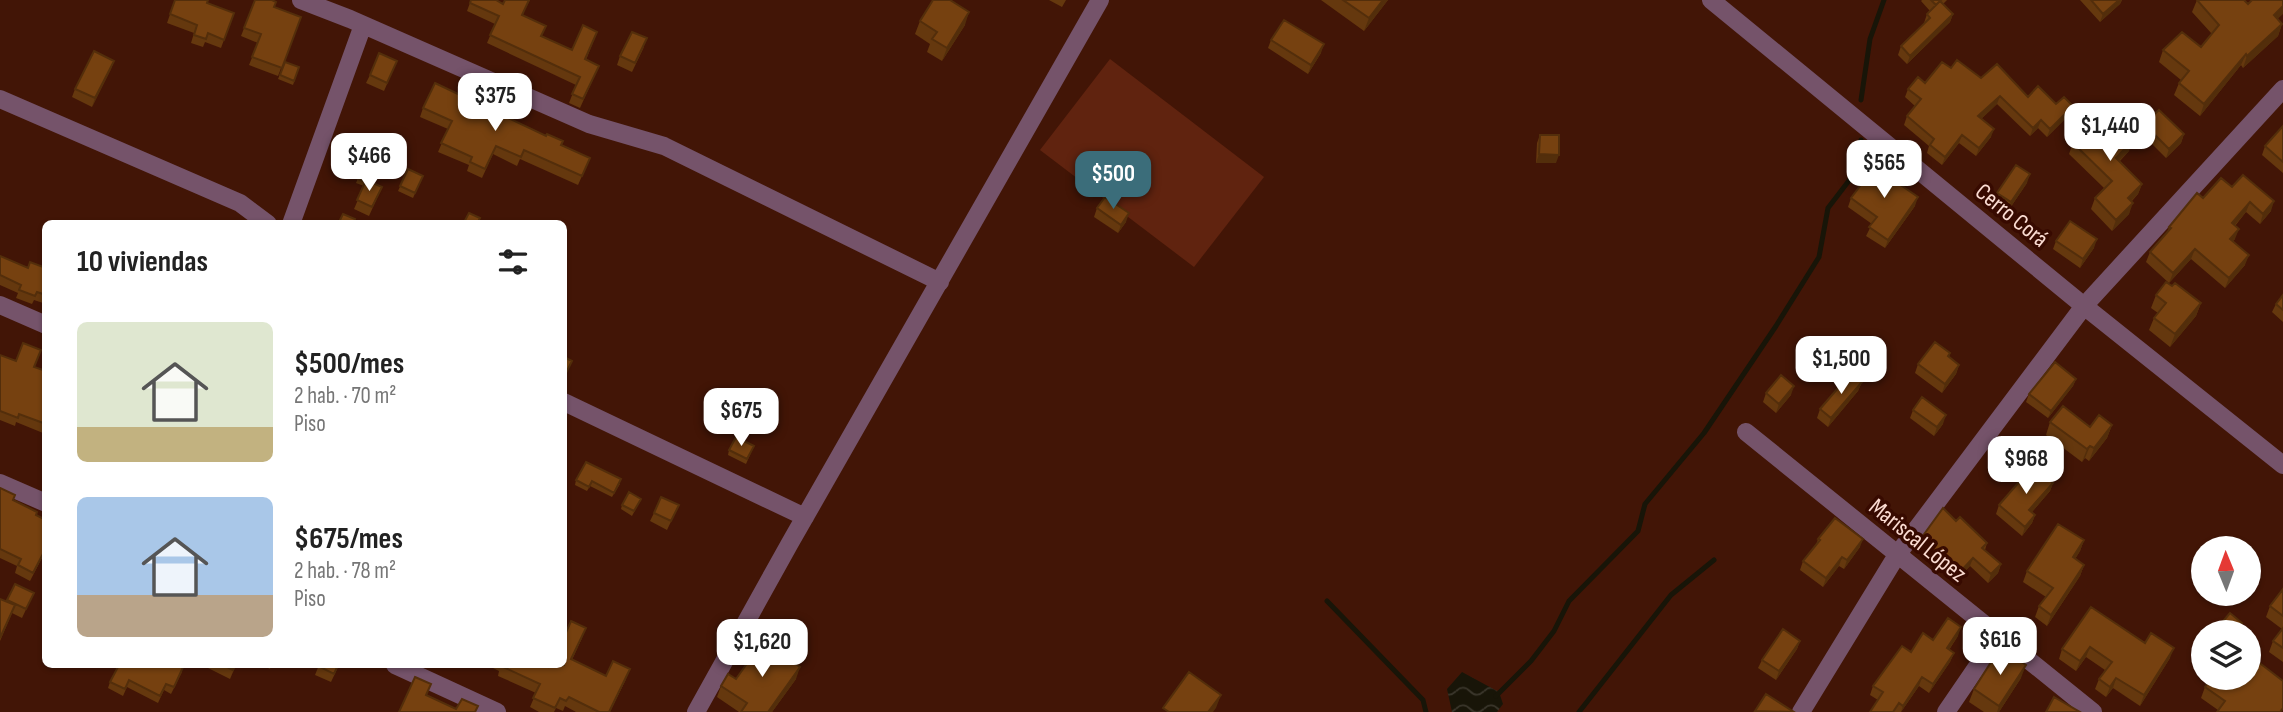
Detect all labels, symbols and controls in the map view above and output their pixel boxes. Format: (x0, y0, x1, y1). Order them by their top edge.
pin: $375 (454, 74, 536, 133)
text: $375 (474, 82, 516, 110)
pin: $1,440 (2053, 104, 2167, 163)
text: $1,440 (2080, 112, 2140, 140)
pin: $466 (328, 134, 410, 193)
pin: $565 (1843, 140, 1925, 200)
text: $466 (347, 142, 391, 170)
text: $565 (1863, 149, 1905, 177)
pin: $500 (1072, 152, 1154, 211)
text: $500 (1091, 160, 1135, 188)
street label: Cerro Corá (1969, 177, 2054, 254)
icon: filters (494, 243, 532, 281)
text: 10 viviendas (77, 244, 208, 280)
pin: $1,500 (1784, 336, 1898, 396)
text: $1,500 (1812, 345, 1870, 373)
text: $500/mes (294, 346, 404, 382)
icon: home (133, 350, 217, 434)
text: 2 hab. · 70 m² (294, 382, 396, 410)
pin: $675 (700, 388, 782, 448)
text: $675 (720, 397, 762, 425)
text: Piso (294, 410, 326, 438)
pin: $968 (1985, 436, 2067, 496)
text: $968 (2004, 445, 2048, 473)
street label: Mariscal López (1863, 492, 1973, 589)
text: $675/mes (294, 521, 403, 557)
icon: home (133, 525, 217, 609)
north arrow (2191, 536, 2261, 606)
map controls (2191, 536, 2261, 690)
text: 2 hab. · 78 m² (294, 557, 396, 585)
text: Piso (294, 585, 326, 613)
pin: $616 (1959, 618, 2041, 677)
pin: $1,620 (705, 620, 819, 679)
button: layers (2191, 620, 2261, 690)
text: $616 (1979, 626, 2021, 654)
text: $1,620 (733, 628, 791, 656)

